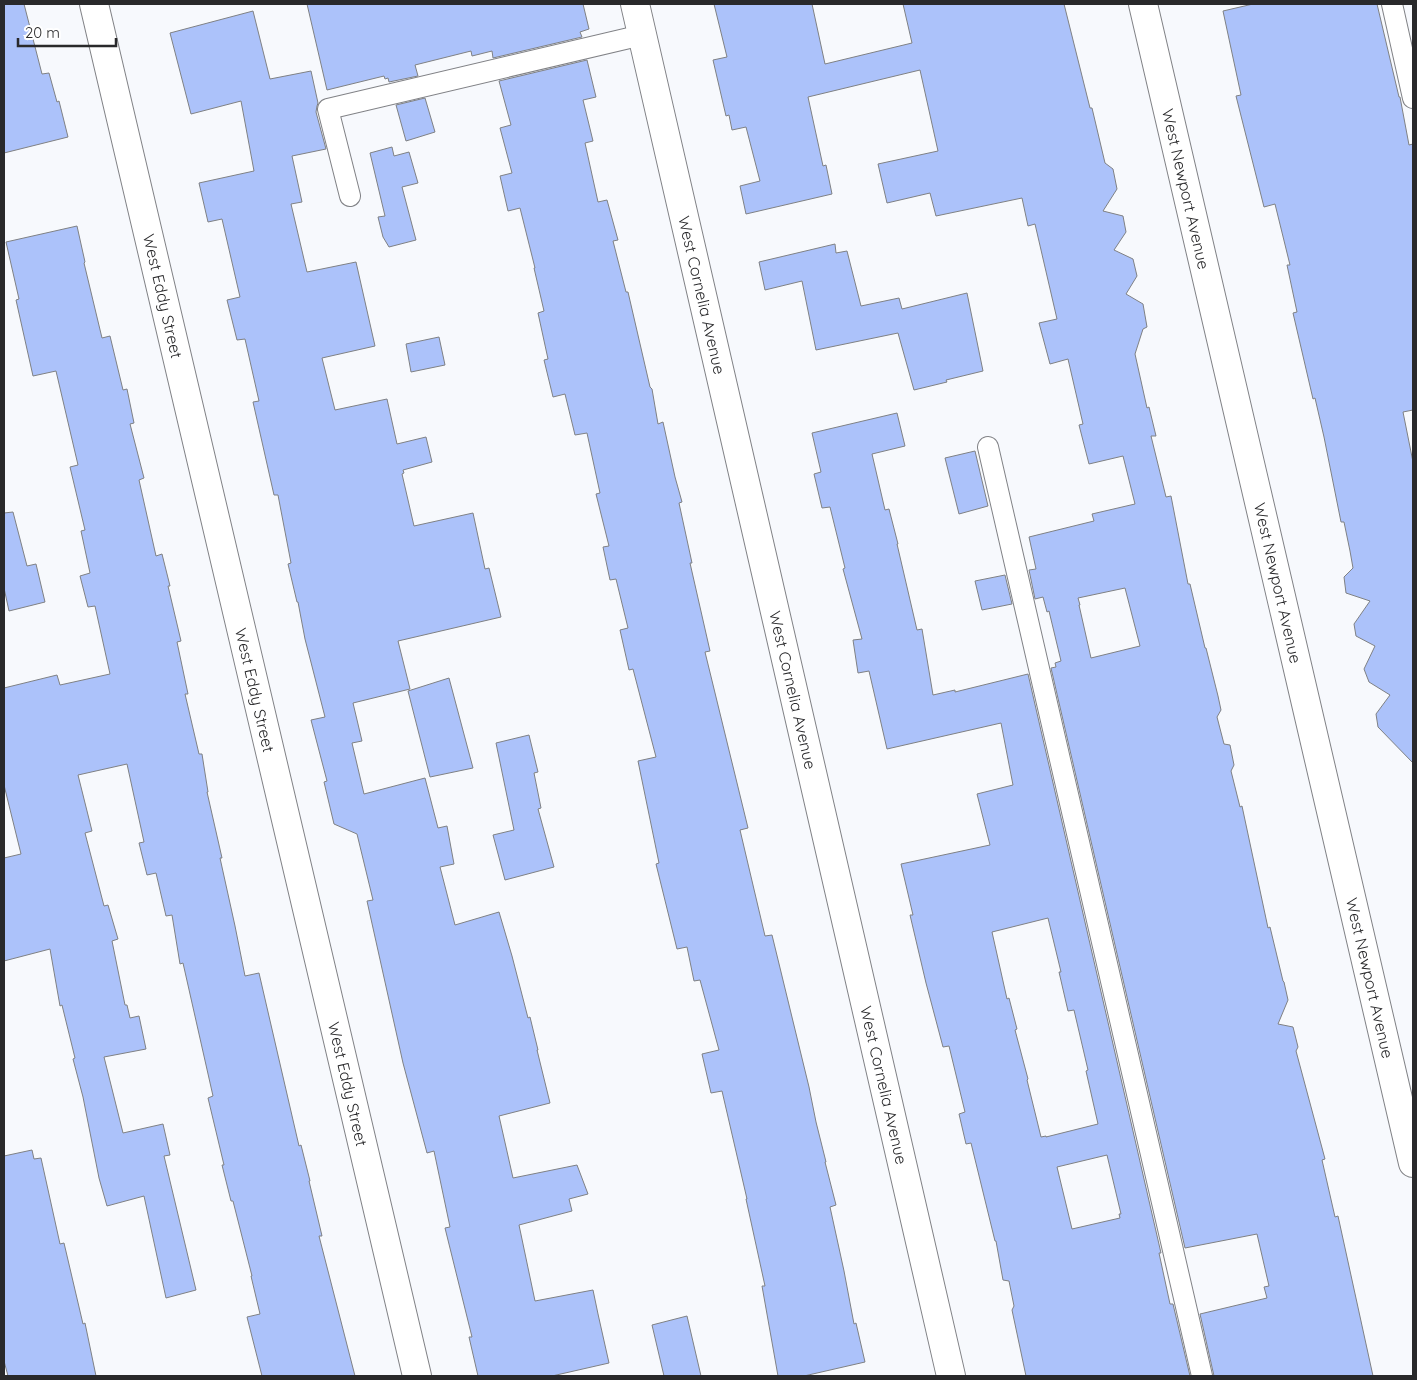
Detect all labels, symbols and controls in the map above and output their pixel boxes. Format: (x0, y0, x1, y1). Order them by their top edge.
scale bar (18, 15, 115, 47)
text: 20 m (25, 23, 60, 42)
street label: West Newport Avenue (1158, 107, 1214, 271)
street label: West Cornelia Avenue (674, 214, 730, 376)
street label: West Eddy Street (139, 232, 187, 360)
street label: West Newport Avenue (1250, 501, 1306, 665)
street label: West Cornelia Avenue (765, 609, 821, 771)
street label: West Eddy Street (231, 626, 279, 754)
street label: West Newport Avenue (1342, 896, 1398, 1060)
street label: West Cornelia Avenue (856, 1004, 912, 1166)
street label: West Eddy Street (324, 1020, 372, 1148)

